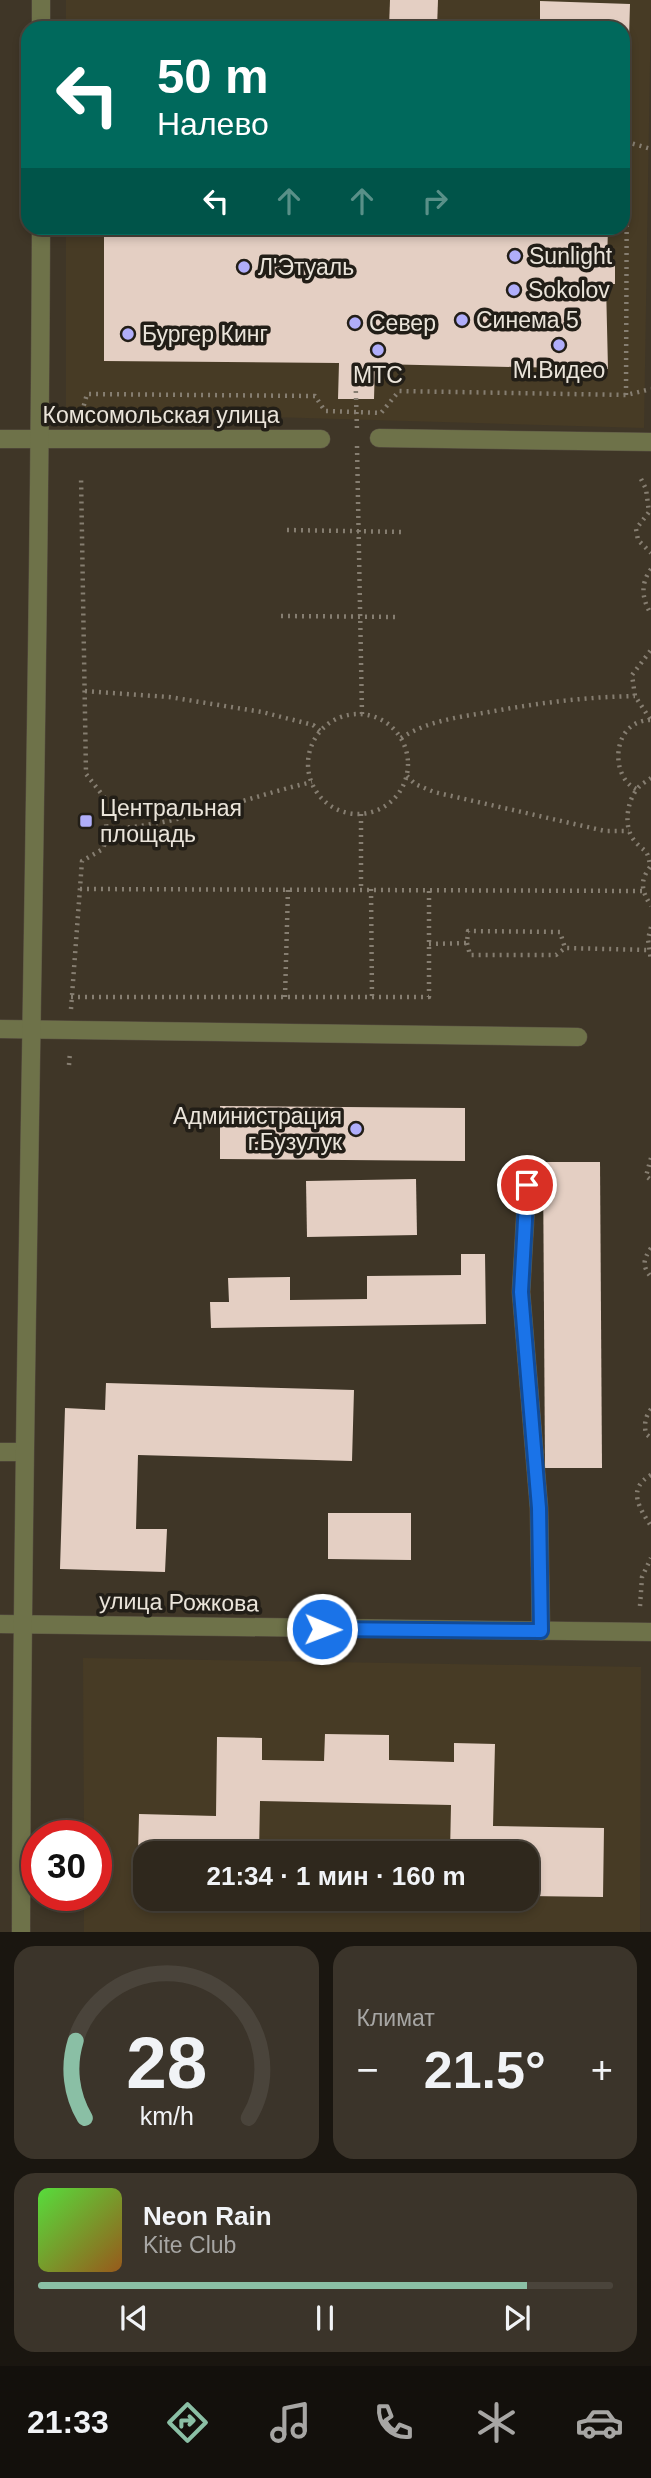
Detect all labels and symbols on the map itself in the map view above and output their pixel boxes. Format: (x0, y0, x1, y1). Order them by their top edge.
place label: Sunlight (529, 243, 613, 269)
marker: Sunlight (507, 248, 523, 264)
place label: Л'Этуаль (258, 254, 354, 280)
marker: Л'Этуаль (236, 259, 252, 275)
place label: Sokolov (528, 277, 610, 303)
marker: Sokolov (506, 282, 522, 298)
place label: Синема 5 (476, 307, 579, 333)
place label: Север (369, 310, 436, 336)
marker: Синема 5 (454, 312, 470, 328)
marker: Север (347, 315, 363, 331)
place label: Бургер Кинг (142, 321, 268, 347)
marker: Бургер Кинг (120, 326, 136, 342)
marker: М.Видео (551, 337, 567, 353)
marker: МТС (370, 342, 386, 358)
place label: М.Видео (513, 357, 605, 383)
place label: МТС (353, 362, 403, 388)
street label: Комсомольская улица (43, 402, 280, 428)
place label: Центральная площадь (100, 795, 242, 847)
marker: Центральная площадь (78, 813, 94, 829)
place label: Администрация г.Бузулук (173, 1103, 343, 1155)
marker: Администрация г.Бузулук (348, 1121, 364, 1137)
pin (497, 1155, 557, 1215)
street label: улица Рожкова (99, 1588, 259, 1616)
position arrow (285, 1592, 359, 1666)
speed limit sign: 30 (21, 1820, 112, 1911)

